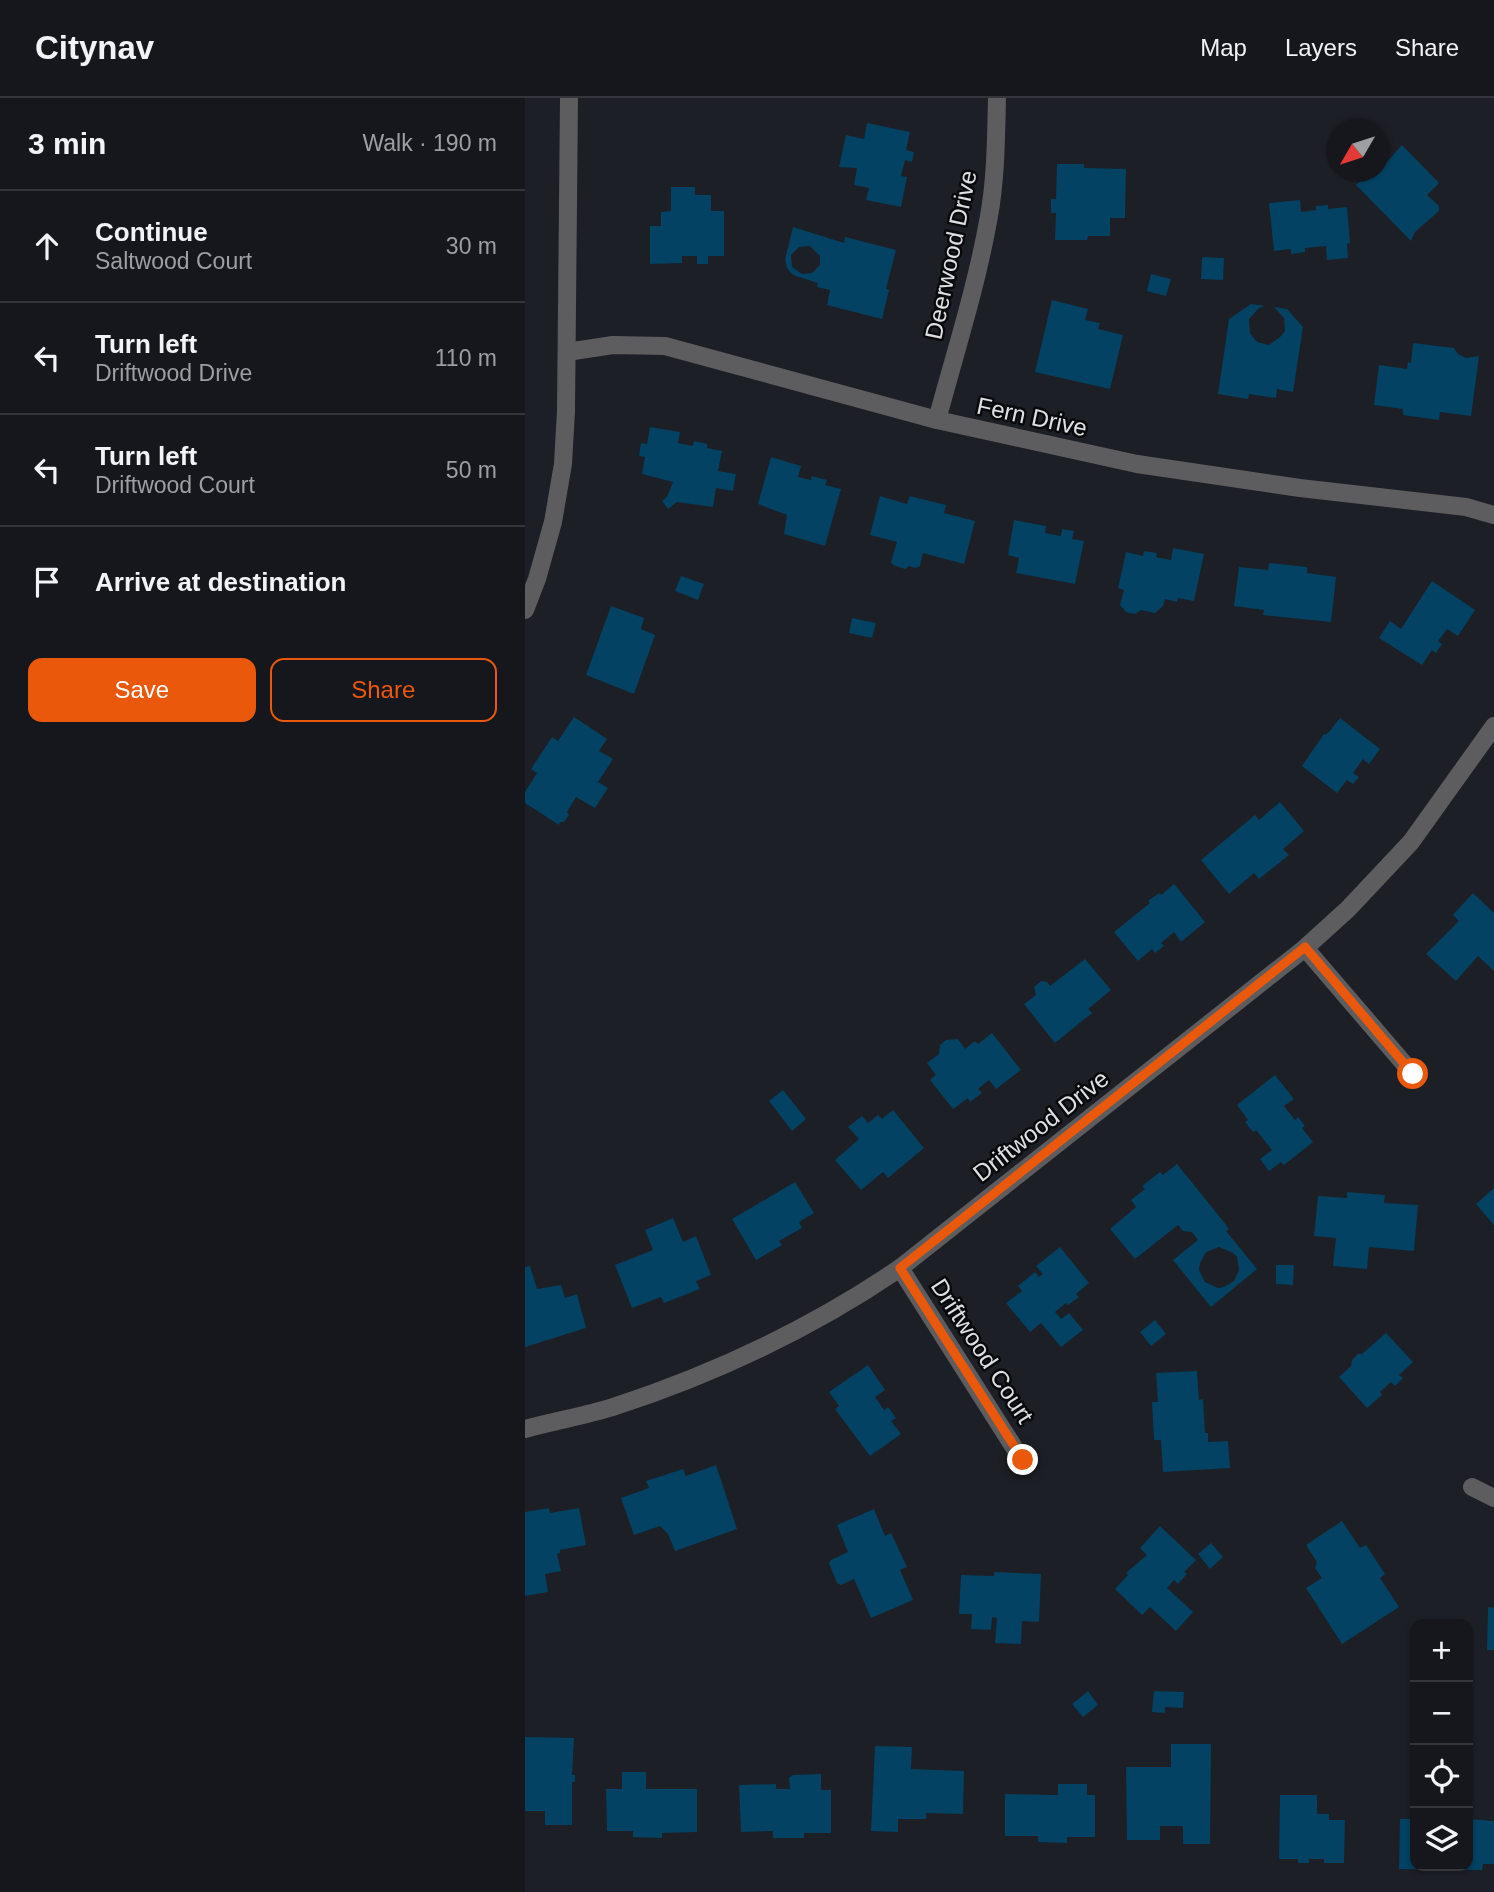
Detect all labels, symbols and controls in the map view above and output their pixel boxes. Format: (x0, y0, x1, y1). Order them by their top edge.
text: Citynav (35, 29, 154, 66)
text: Map (1200, 34, 1247, 61)
text: Layers (1285, 34, 1357, 61)
text: Share (1395, 34, 1459, 61)
north arrow (1326, 119, 1389, 182)
text: 3 min (28, 127, 106, 160)
text: Walk · 190 m (362, 130, 497, 156)
street label: Deerwood Drive (919, 168, 982, 342)
text: Continue (95, 217, 208, 247)
icon: ahead (28, 227, 66, 265)
text: 30 m (446, 233, 497, 259)
text: Saltwood Court (95, 248, 252, 274)
text: Turn left (95, 329, 197, 359)
icon: left (28, 339, 66, 377)
text: 110 m (435, 345, 497, 371)
text: Driftwood Drive (95, 360, 252, 386)
street label: Fern Drive (975, 392, 1090, 441)
text: Turn left (95, 441, 197, 471)
icon: left (28, 451, 66, 489)
text: 50 m (446, 457, 497, 483)
text: Driftwood Court (95, 472, 255, 498)
icon: arrive (28, 563, 66, 601)
text: Arrive at destination (95, 567, 346, 597)
button: Save (28, 658, 256, 722)
button: Share (270, 658, 497, 722)
route start (1397, 1058, 1428, 1089)
street label: Driftwood Drive (968, 1064, 1114, 1187)
street label: Driftwood Court (926, 1273, 1039, 1428)
route end (1007, 1444, 1038, 1475)
map controls (1410, 1619, 1473, 1871)
button: + (1410, 1619, 1473, 1682)
button: − (1410, 1682, 1473, 1745)
button: locate (1410, 1745, 1473, 1808)
button: layers (1410, 1808, 1473, 1871)

